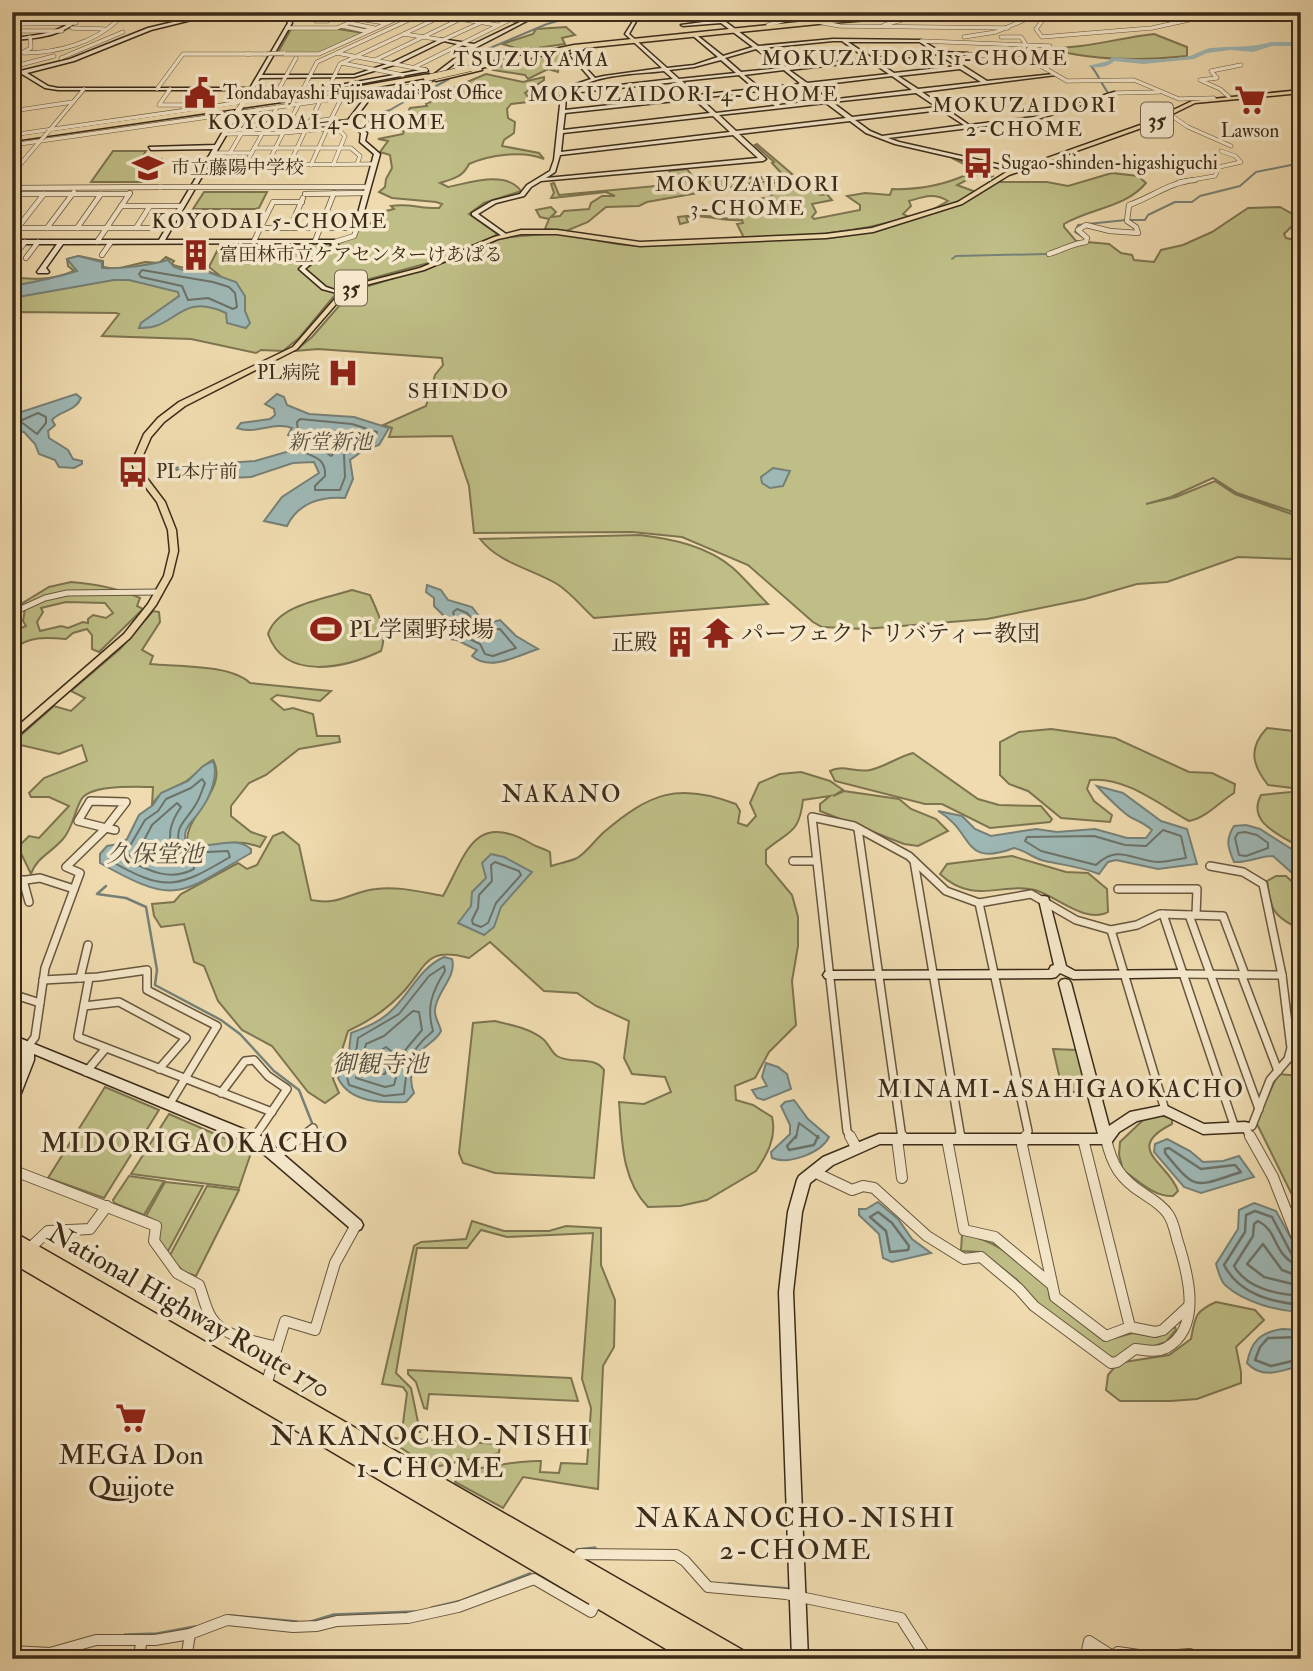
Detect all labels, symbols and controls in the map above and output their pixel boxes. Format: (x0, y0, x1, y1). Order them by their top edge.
district label: MOKUZAIDORI 1-CHOME (761, 45, 1069, 72)
district label: TSUZUYAMA (453, 46, 611, 73)
public building icon: Tondabayashi Fujisawadai Post Office (183, 76, 217, 110)
place label: Tondabayashi Fujisawadai Post Office (223, 81, 503, 105)
district label: MOKUZAIDORI 4-CHOME (528, 81, 840, 108)
supermarket icon: Lawson (1233, 83, 1267, 117)
district label: MOKUZAIDORI 2-CHOME (932, 92, 1118, 143)
road number: 35 (1141, 102, 1173, 138)
district label: KOYODAI 4-CHOME (207, 109, 447, 136)
place label: Lawson (1221, 119, 1279, 143)
bus stop icon: Sugao-shinden-higashiguchi (961, 146, 995, 180)
school or university icon: 市立藤陽中学校 (131, 151, 165, 185)
place label: Sugao-shinden-higashiguchi (1001, 151, 1218, 175)
place label: 市立藤陽中学校 (171, 156, 304, 180)
district label: MOKUZAIDORI 3-CHOME (655, 171, 841, 222)
district label: KOYODAI 5-CHOME (152, 208, 388, 235)
building icon: 富田林市立ケアセンターけあぱる (179, 238, 213, 272)
place label: 富田林市立ケアセンターけあぱる (219, 243, 503, 267)
road number: 35 (335, 270, 367, 306)
hospital icon: PL病院 (326, 356, 360, 390)
place label: PL病院 (257, 361, 320, 385)
district label: SHINDO (408, 378, 510, 405)
water label: 新堂新池 (288, 429, 374, 456)
bus stop icon: PL本庁前 (116, 455, 150, 489)
place label: PL本庁前 (156, 460, 238, 484)
sports icon: PL学園野球場 (309, 612, 343, 646)
place label: PL学園野球場 (349, 615, 494, 644)
temple icon: パーフェクト リバティー教団 (701, 616, 735, 650)
place label: パーフェクト リバティー教団 (741, 619, 1040, 648)
building icon: 正殿 (663, 625, 697, 659)
place label: 正殿 (611, 628, 657, 657)
district label: NAKANO (501, 779, 623, 810)
water label: 久保堂池 (107, 839, 206, 870)
water label: 御観寺池 (332, 1049, 431, 1080)
district label: MINAMI-ASAHIGAOKACHO (877, 1074, 1245, 1105)
district label: MIDORIGAOKACHO (40, 1126, 350, 1161)
street label: National Highway Route 170 (41, 1216, 337, 1406)
supermarket icon: MEGA Don Quijote (114, 1401, 148, 1435)
district label: NAKANOCHO-NISHI 1-CHOME (270, 1419, 592, 1486)
place label: MEGA Don Quijote (58, 1438, 204, 1505)
district label: NAKANOCHO-NISHI 2-CHOME (635, 1501, 957, 1568)

